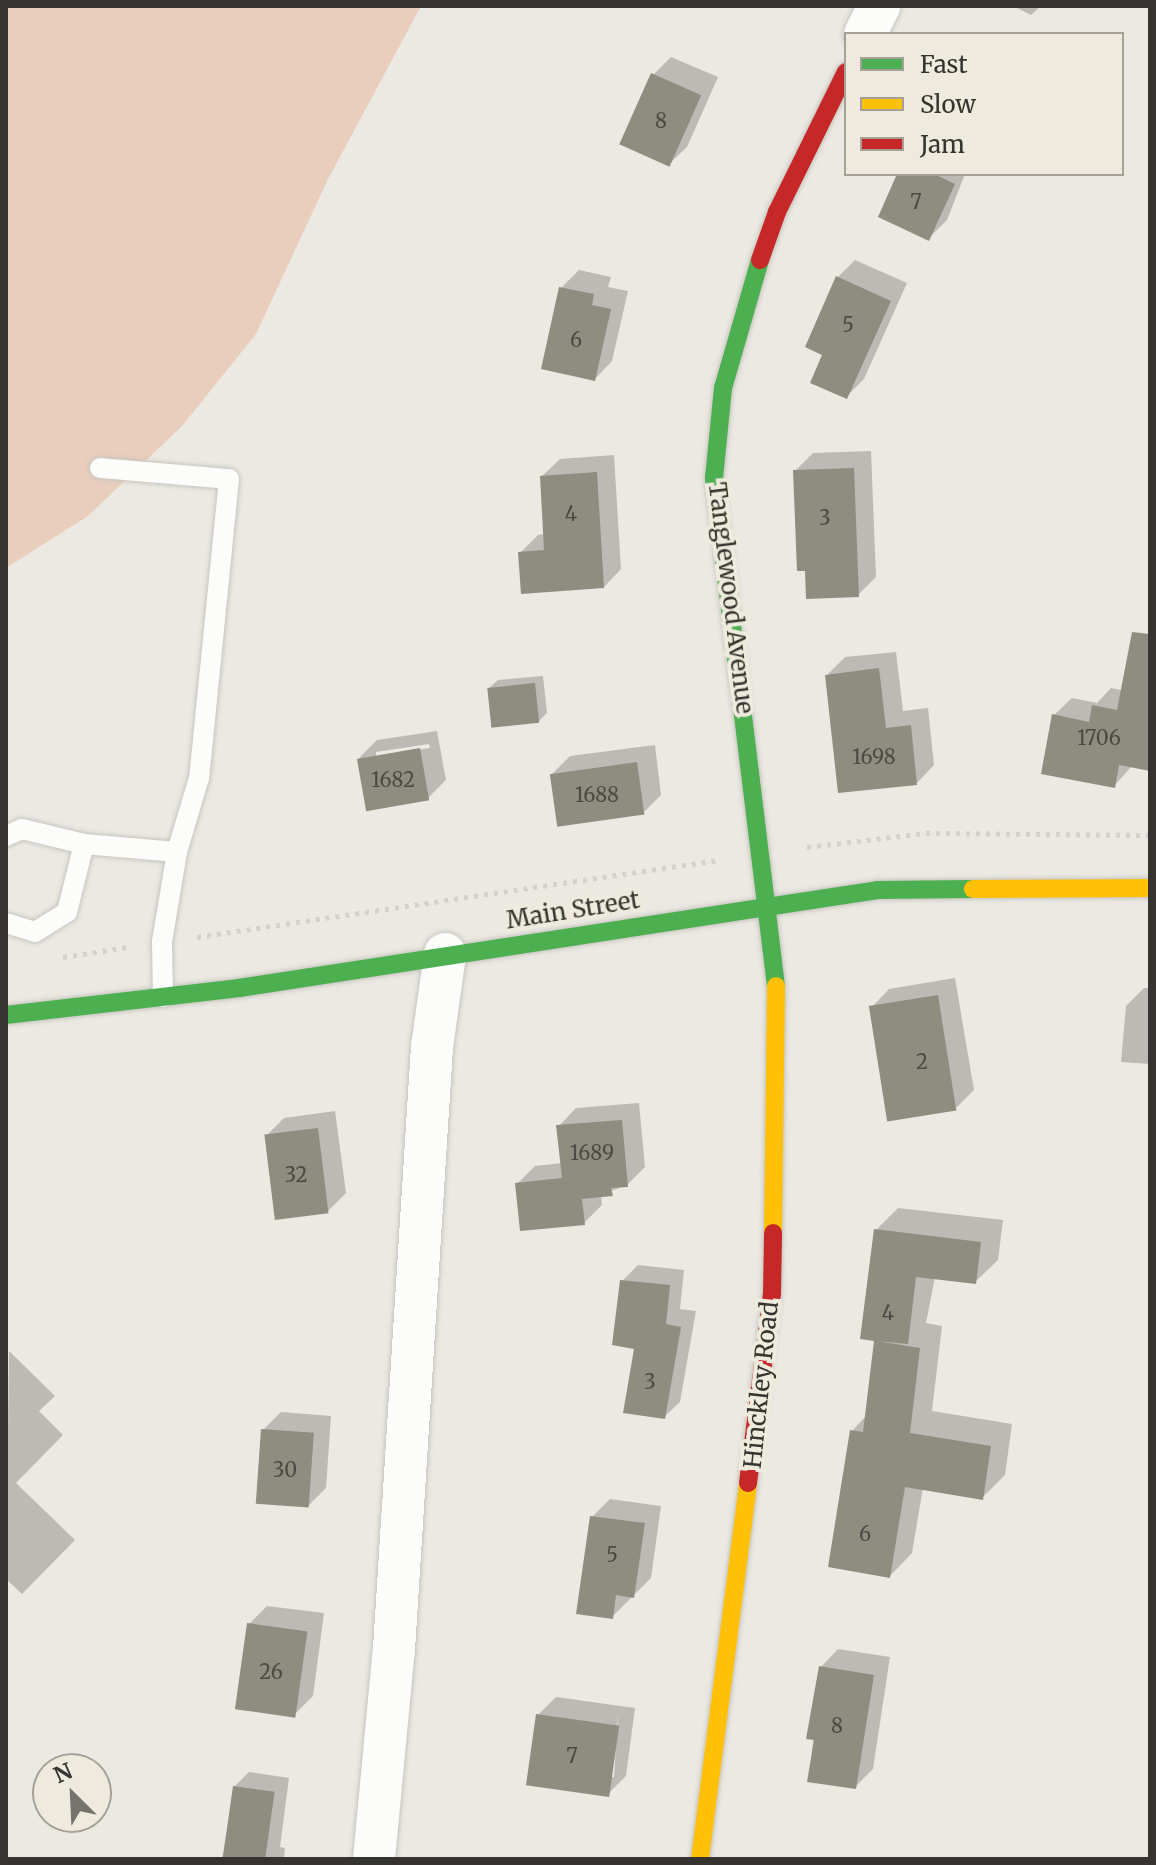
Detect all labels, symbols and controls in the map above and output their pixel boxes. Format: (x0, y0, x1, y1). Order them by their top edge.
legend (844, 32, 1124, 176)
text: Fast (920, 49, 968, 80)
text: Slow (920, 89, 976, 120)
house number: 8 (655, 108, 667, 132)
text: Jam (920, 129, 965, 160)
house number: 7 (910, 189, 922, 213)
house number: 5 (842, 312, 854, 336)
house number: 6 (570, 327, 582, 351)
street label: Tanglewood Avenue (703, 481, 759, 715)
house number: 4 (565, 501, 577, 525)
house number: 3 (819, 505, 831, 529)
house number: 1706 (1077, 725, 1121, 749)
house number: 1698 (852, 744, 896, 768)
house number: 1682 (371, 767, 415, 791)
house number: 1688 (575, 782, 619, 806)
street label: Main Street (504, 885, 642, 935)
house number: 2 (916, 1049, 928, 1073)
house number: 1689 (570, 1140, 614, 1164)
house number: 32 (285, 1162, 307, 1186)
street label: Hinckley Road (738, 1300, 784, 1470)
house number: 4 (882, 1300, 894, 1324)
house number: 3 (644, 1369, 656, 1393)
house number: 30 (273, 1457, 297, 1481)
house number: 6 (859, 1521, 871, 1545)
house number: 5 (606, 1542, 618, 1566)
house number: 26 (259, 1659, 283, 1683)
house number: 8 (831, 1713, 843, 1737)
house number: 7 (566, 1743, 578, 1767)
north arrow (32, 1753, 112, 1833)
text: N (49, 1757, 77, 1789)

